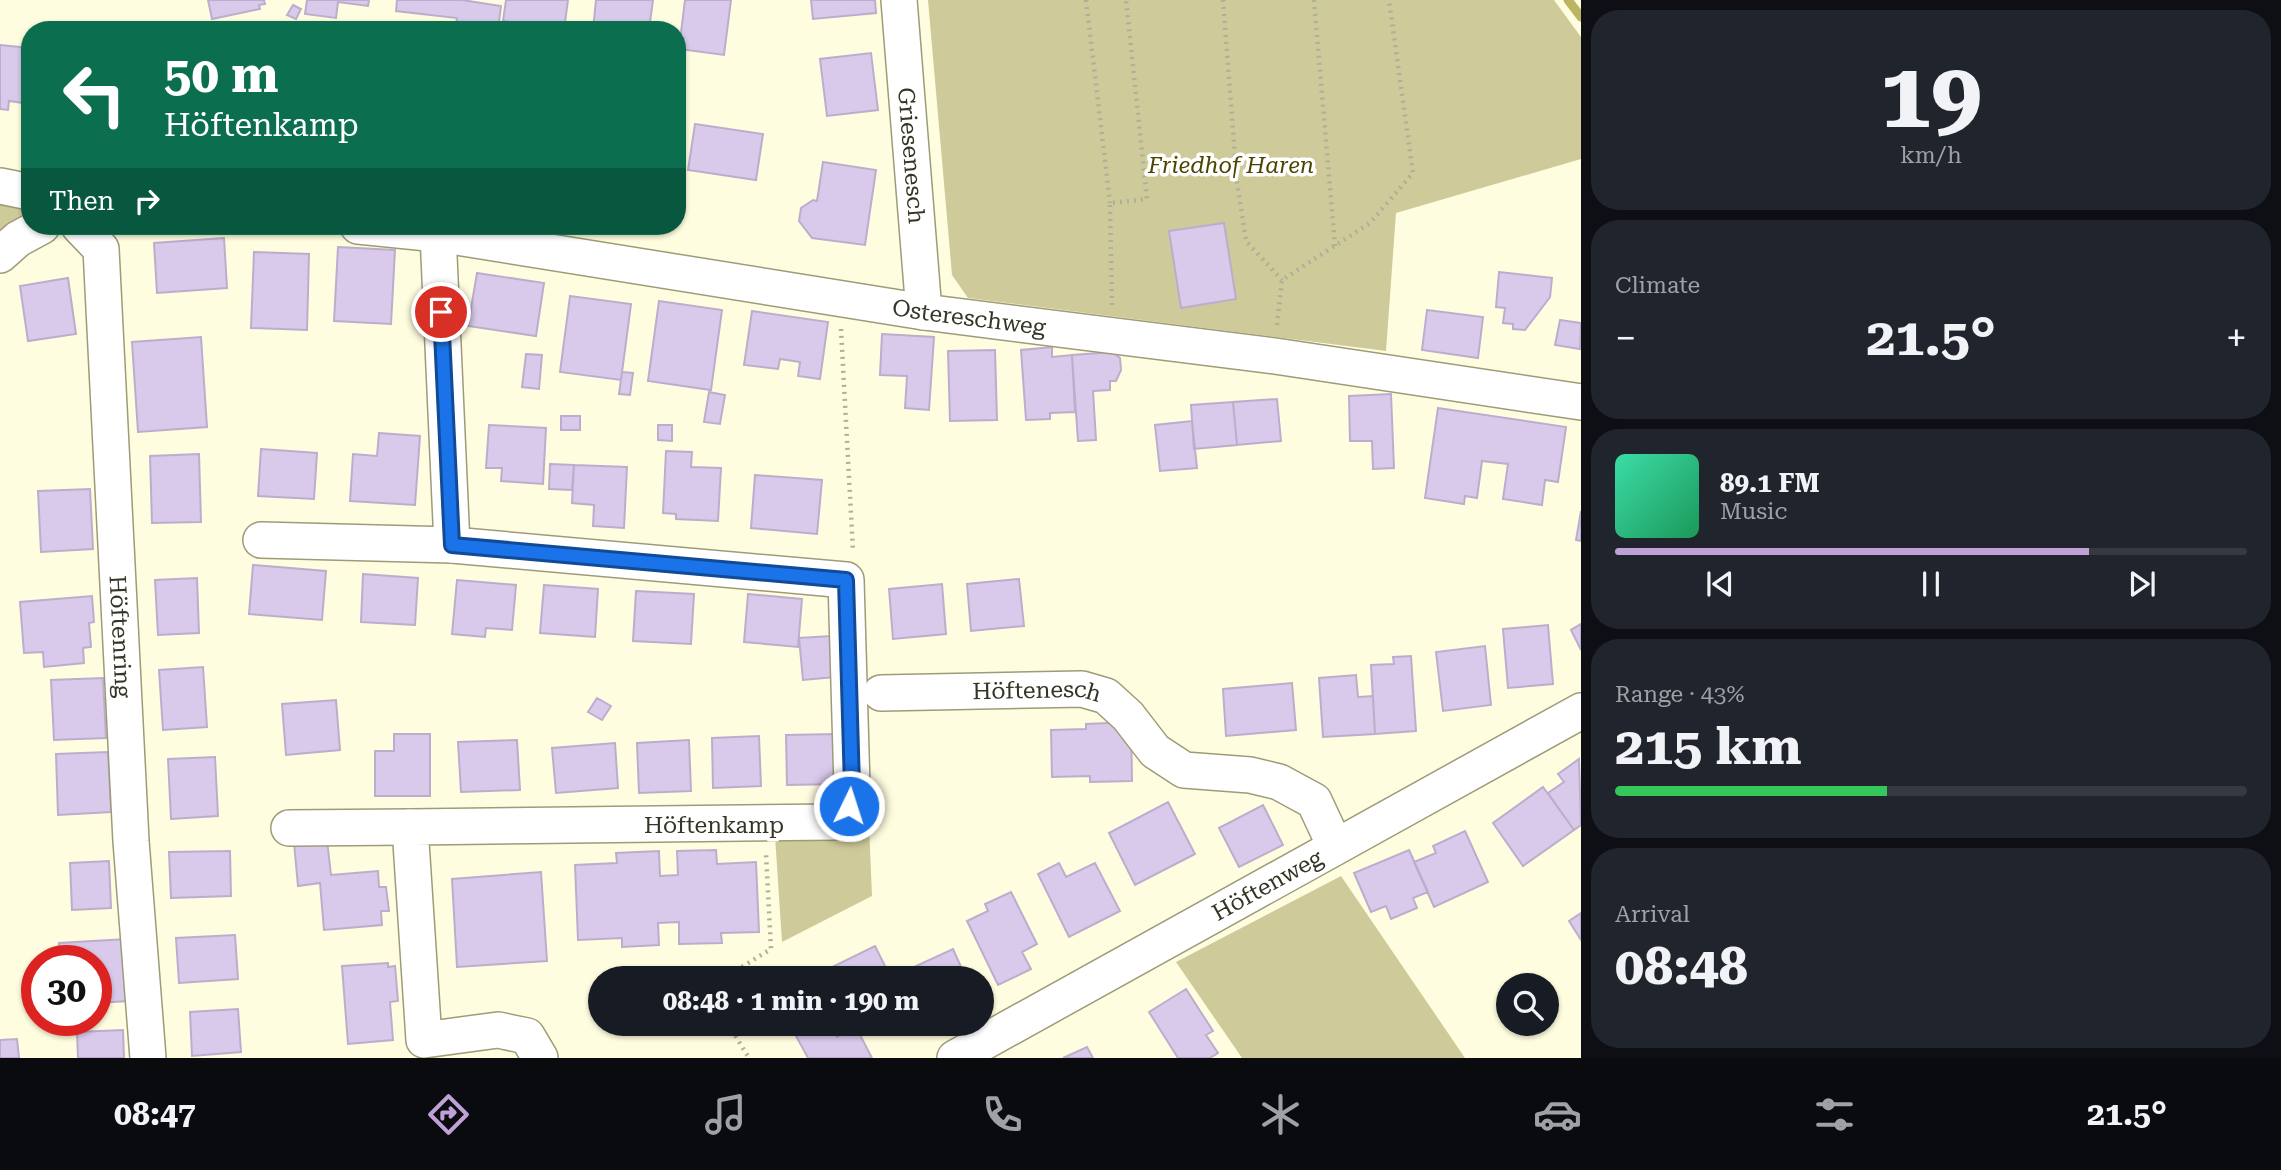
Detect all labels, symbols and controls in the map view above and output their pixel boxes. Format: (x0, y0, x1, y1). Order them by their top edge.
text: 19 (1880, 43, 1982, 149)
text: 50 m (164, 47, 279, 104)
icon: left (49, 49, 140, 140)
street label: Griesenesch (893, 86, 930, 225)
text: Höftenkamp (164, 106, 359, 144)
text: km/h (1900, 142, 1962, 169)
park label: Friedhof Haren (1147, 152, 1314, 179)
icon: right (128, 182, 166, 220)
text: Then (49, 186, 114, 216)
text: Climate (1615, 272, 1700, 299)
pin (411, 282, 471, 342)
icon: arrive (422, 293, 460, 331)
street label: Ostereschweg (890, 294, 1047, 341)
text: 21.5° (1866, 307, 1996, 368)
text: − (1615, 316, 1636, 360)
text: + (2226, 316, 2247, 360)
text: 89.1 FM (1720, 468, 1820, 498)
text: Music (1720, 498, 1787, 525)
icon: previous (1701, 565, 1739, 603)
icon: pause (1912, 565, 1950, 603)
icon: next (2123, 565, 2161, 603)
street label: Höftenring (104, 575, 137, 699)
street label: Höftenesch (972, 675, 1105, 707)
text: Range · 43% (1615, 681, 1744, 708)
text: 215 km (1615, 716, 1802, 777)
position arrow (812, 769, 886, 843)
street label: Höftenkamp (644, 812, 784, 839)
street label: Höftenweg (1207, 844, 1327, 926)
text: Arrival (1615, 901, 1690, 928)
text: 08:48 (1615, 936, 1748, 997)
speed limit sign: 30 (21, 945, 112, 1036)
map controls (1496, 973, 1559, 1036)
button: search (1496, 973, 1559, 1036)
text: 08:48 · 1 min · 190 m (663, 986, 919, 1016)
icon: directions (424, 1090, 473, 1139)
icon: music (701, 1090, 750, 1139)
icon: phone (978, 1090, 1027, 1139)
icon: climate (1256, 1090, 1305, 1139)
icon: car (1533, 1090, 1582, 1139)
icon: filters (1810, 1090, 1859, 1139)
text: 08:47 (114, 1095, 196, 1133)
text: 21.5° (2087, 1095, 2167, 1133)

